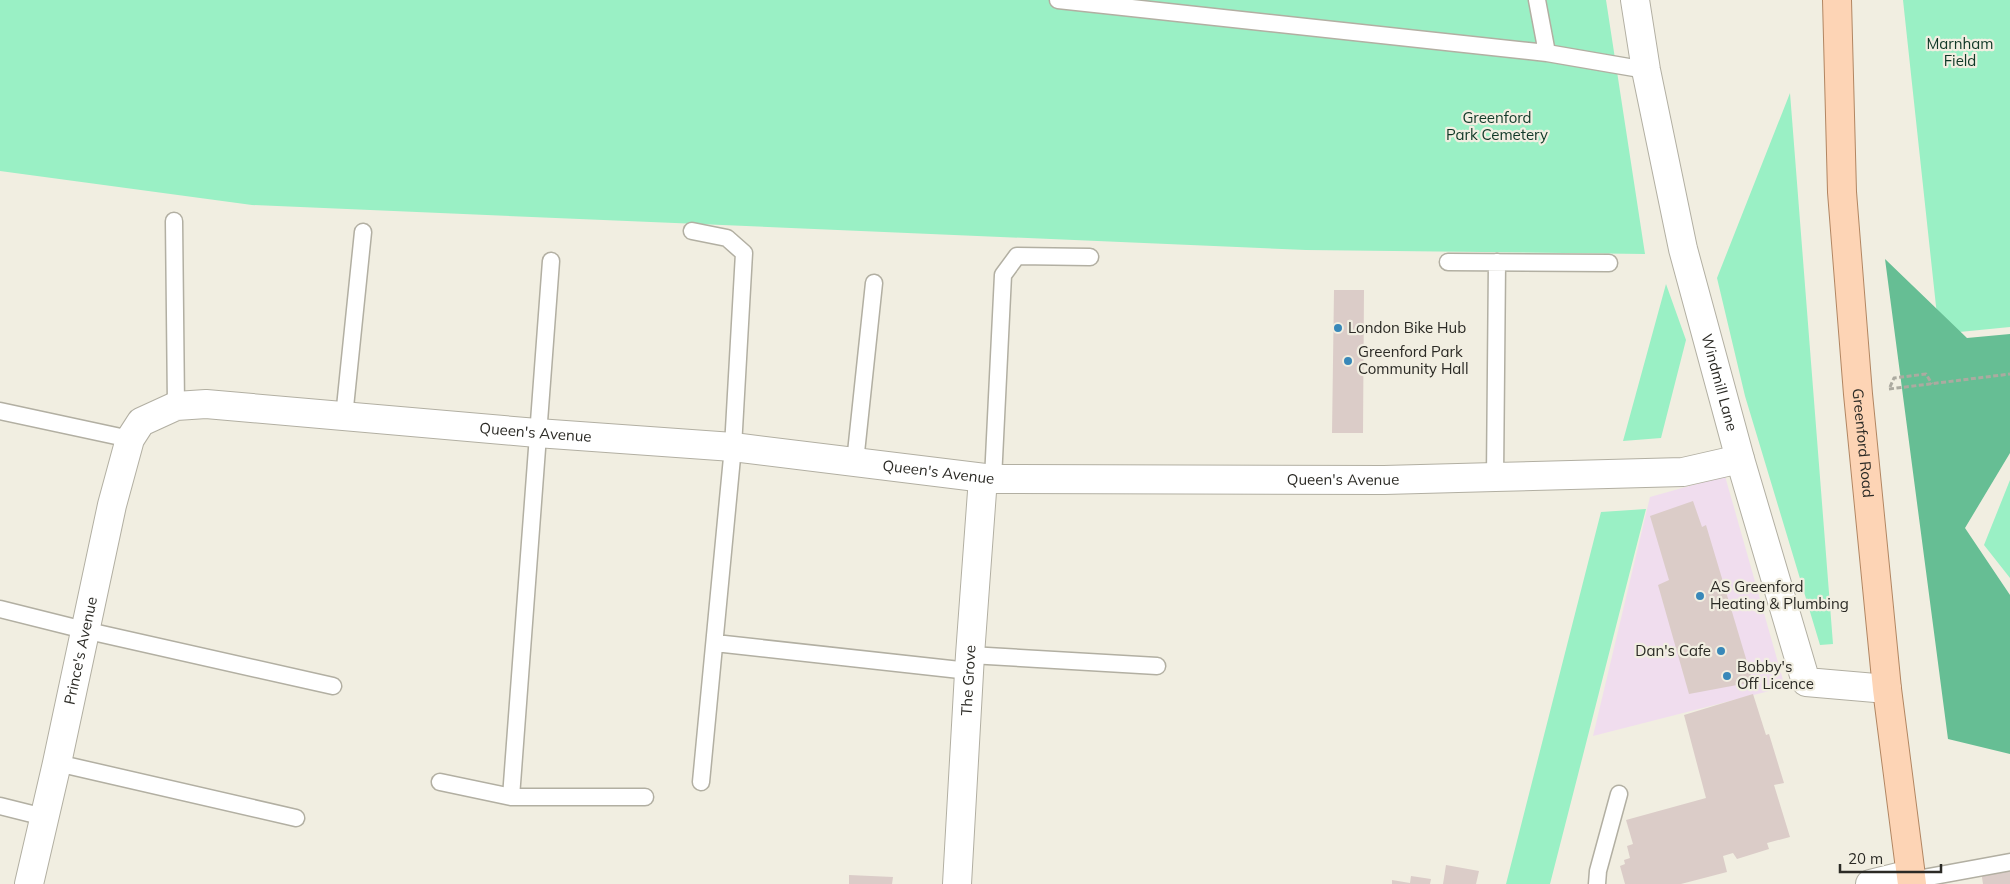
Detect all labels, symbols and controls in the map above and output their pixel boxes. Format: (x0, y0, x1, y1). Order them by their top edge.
park label: Marnham Field (1926, 34, 1994, 70)
park label: Greenford Park Cemetery (1446, 108, 1548, 144)
place label: London Bike Hub (1348, 318, 1466, 337)
marker: London Bike Hub (1332, 322, 1344, 334)
street label: Windmill Lane (1697, 332, 1742, 433)
place label: Greenford Park Community Hall (1358, 342, 1469, 378)
marker: Greenford Park Community Hall (1342, 355, 1354, 367)
street label: Greenford Road (1849, 388, 1878, 499)
street label: Queen's Avenue (479, 418, 592, 446)
street label: Queen's Avenue (882, 455, 995, 488)
street label: Queen's Avenue (1287, 470, 1399, 489)
place label: AS Greenford Heating & Plumbing (1710, 577, 1849, 613)
marker: AS Greenford Heating & Plumbing (1694, 590, 1706, 602)
street label: Prince's Avenue (60, 595, 101, 706)
place label: Dan's Cafe (1635, 641, 1711, 660)
street label: The Grove (957, 644, 980, 716)
marker: Dan's Cafe (1715, 645, 1727, 657)
place label: Bobby's Off Licence (1737, 657, 1814, 693)
marker: Bobby's Off Licence (1721, 670, 1733, 682)
scale bar (1840, 842, 1941, 874)
text: 20 m (1848, 849, 1883, 868)

